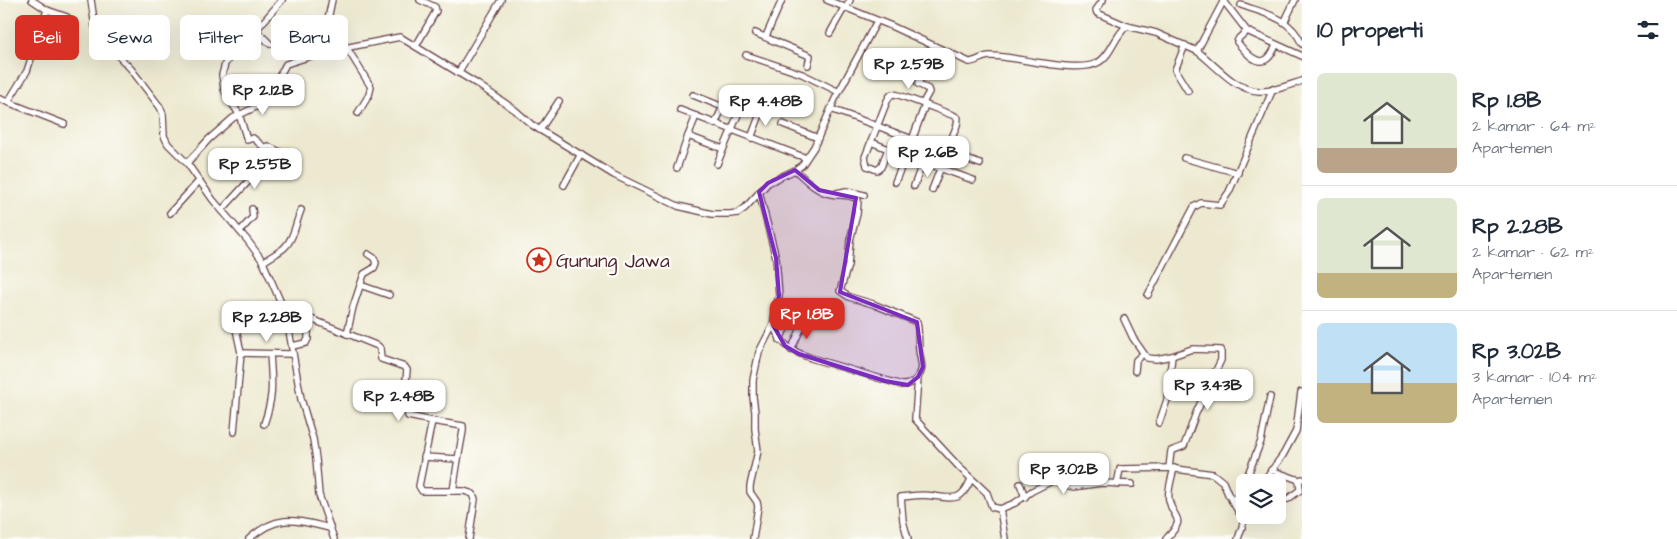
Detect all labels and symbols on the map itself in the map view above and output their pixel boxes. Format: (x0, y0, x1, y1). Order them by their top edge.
pin: Rp 2.59B (857, 48, 961, 90)
pin: Rp 2.12B (211, 74, 315, 116)
pin: Rp 4.48B (714, 84, 818, 127)
pin: Rp 2.6B (882, 136, 974, 178)
pin: Rp 2.55B (203, 148, 307, 190)
place icon: Gunung Jawa (526, 247, 552, 273)
place label: Gunung Jawa (556, 248, 670, 276)
pin: Rp 1.8B (761, 298, 853, 340)
pin: Rp 2.28B (215, 300, 319, 343)
pin: Rp 3.43B (1156, 368, 1260, 411)
pin: Rp 2.48B (347, 380, 451, 422)
pin: Rp 3.02B (1012, 452, 1116, 495)

